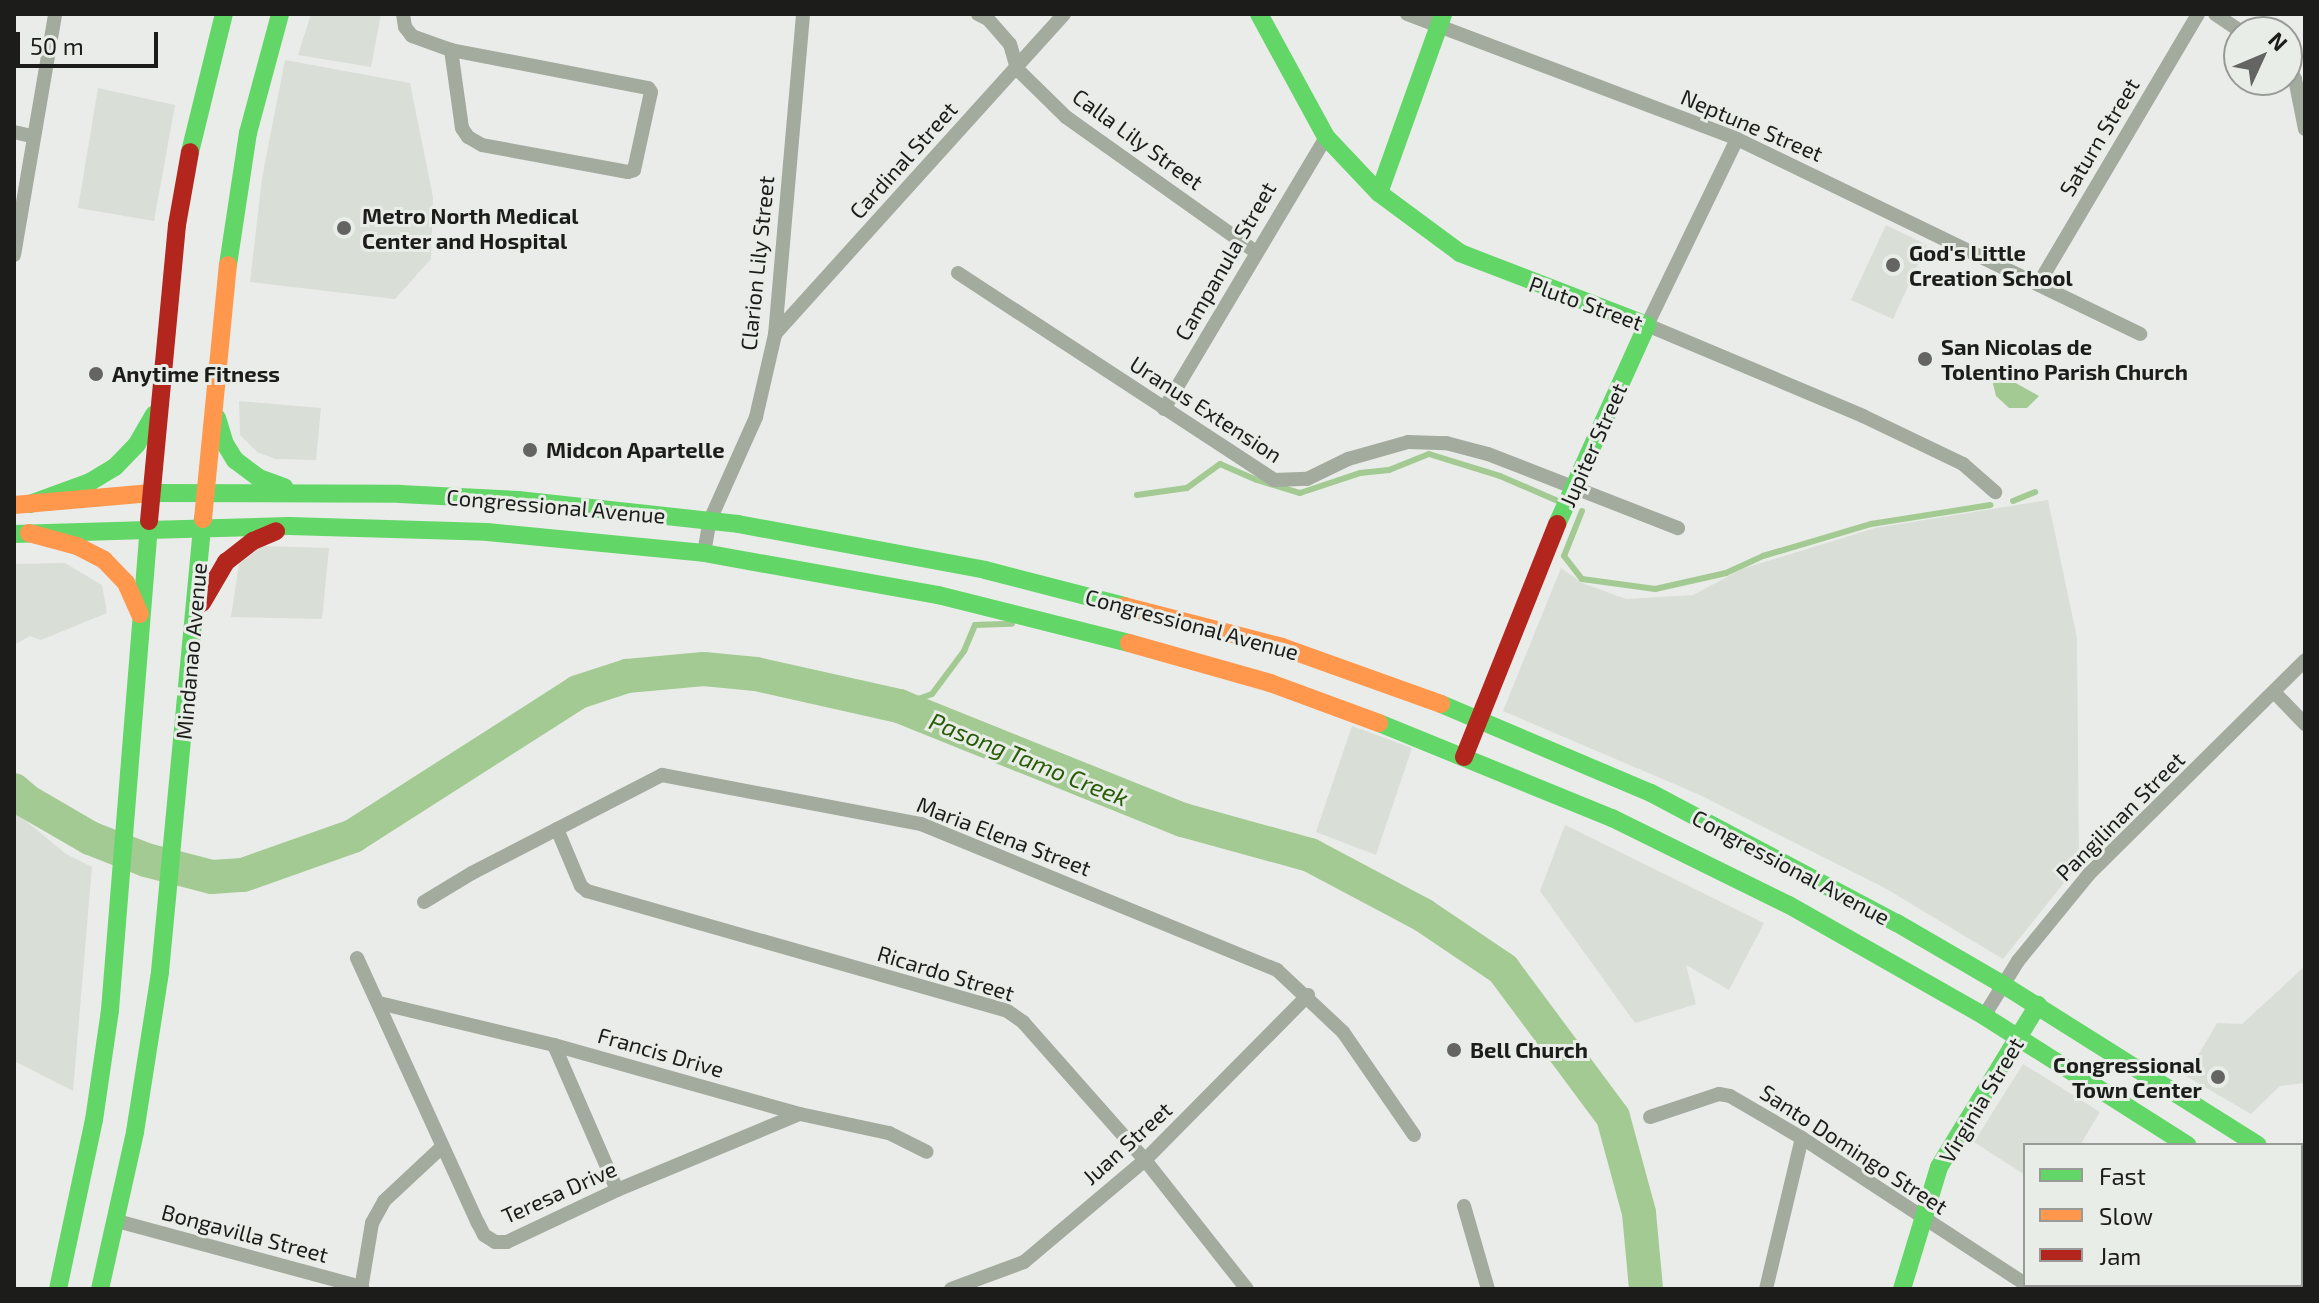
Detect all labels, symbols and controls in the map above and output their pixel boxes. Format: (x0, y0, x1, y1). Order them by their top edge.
scale bar (20, 16, 162, 66)
north arrow (2223, 16, 2303, 96)
text: N (2264, 26, 2294, 55)
text: 50 m (30, 31, 84, 60)
street label: Saturn Street (2053, 73, 2145, 201)
street label: Calla Lily Street (1067, 83, 1209, 195)
street label: Neptune Street (1677, 83, 1827, 167)
street label: Cardinal Street (843, 96, 963, 224)
street label: Clarion Lily Street (735, 174, 779, 352)
street label: Campanula Street (1169, 177, 1281, 345)
place label: Metro North Medical Center and Hospital (362, 202, 578, 254)
marker: Metro North Medical Center and Hospital (333, 217, 355, 239)
place label: God's Little Creation School (1909, 239, 2073, 290)
marker: God's Little Creation School (1884, 256, 1902, 274)
street label: Pluto Street (1526, 270, 1646, 336)
place label: San Nicolas de Tolentino Parish Church (1941, 333, 2188, 384)
street label: Uranus Extension (1125, 350, 1287, 468)
marker: San Nicolas de Tolentino Parish Church (1916, 350, 1934, 368)
place label: Anytime Fitness (112, 361, 280, 387)
marker: Anytime Fitness (87, 365, 105, 383)
street label: Jupiter Street (1554, 379, 1632, 511)
place label: Midcon Apartelle (546, 437, 725, 463)
marker: Midcon Apartelle (521, 441, 539, 459)
street label: Congressional Avenue (445, 483, 667, 529)
street label: Mindanao Avenue (170, 561, 212, 741)
street label: Congressional Avenue (1082, 583, 1302, 665)
water label: Pasong Tamo Creek (925, 706, 1133, 812)
street label: Pangilinan Street (2050, 746, 2190, 886)
street label: Maria Elena Street (913, 791, 1095, 881)
street label: Congressional Avenue (1687, 804, 1895, 930)
street label: Ricardo Street (874, 940, 1018, 1006)
street label: Francis Drive (595, 1021, 727, 1083)
street label: Virginia Street (1933, 1032, 2029, 1168)
place label: Bell Church (1470, 1037, 1589, 1063)
marker: Bell Church (1445, 1041, 1463, 1059)
place label: Congressional Town Center (2053, 1051, 2202, 1102)
marker: Congressional Town Center (2209, 1068, 2227, 1086)
street label: Santo Domingo Street (1755, 1078, 1953, 1220)
street label: Juan Street (1077, 1096, 1177, 1190)
legend (2023, 1143, 2303, 1287)
street label: Teresa Drive (498, 1155, 620, 1229)
text: Fast (2099, 1161, 2146, 1190)
street label: Bongavilla Street (159, 1198, 331, 1268)
text: Slow (2099, 1201, 2153, 1230)
text: Jam (2099, 1241, 2141, 1270)

